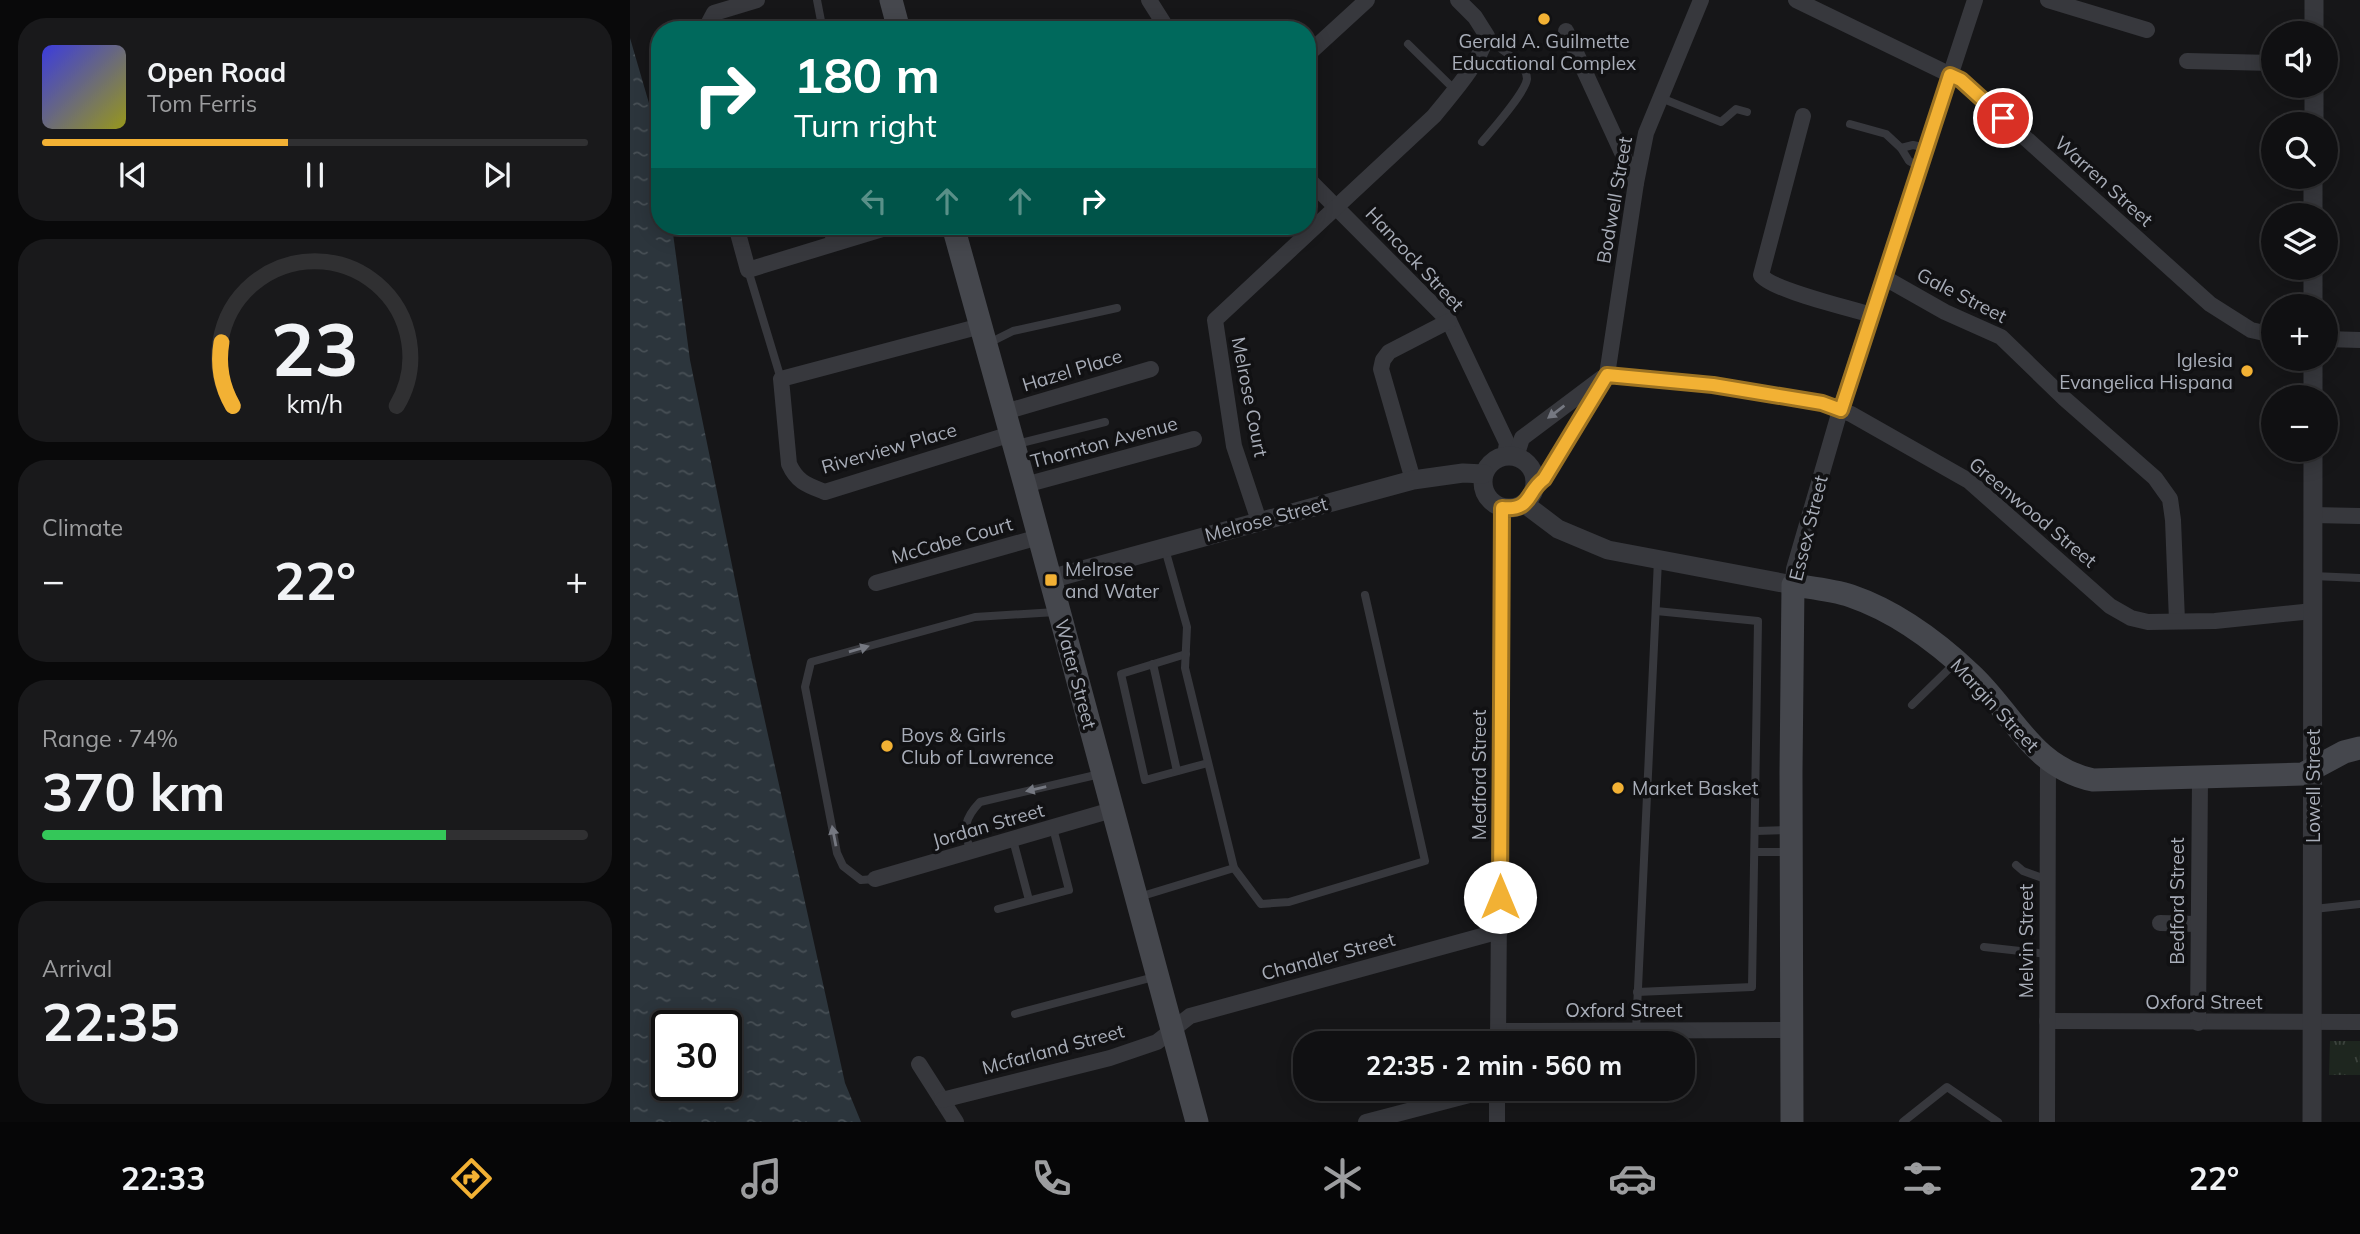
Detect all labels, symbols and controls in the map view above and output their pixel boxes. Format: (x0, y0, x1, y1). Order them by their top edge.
marker: Gerald A. Guilmette Educational Complex (1536, 11, 1552, 27)
map controls (2261, 21, 2338, 462)
button: sound (2261, 21, 2338, 98)
place label: Gerald A. Guilmette Educational Complex (1452, 29, 1636, 75)
text: 180 m (794, 44, 940, 105)
icon: right (679, 49, 770, 140)
text: Open Road (147, 56, 286, 89)
pin (1973, 88, 2033, 148)
text: Tom Ferris (147, 89, 257, 118)
icon: arrive (1984, 99, 2022, 137)
text: Turn right (794, 105, 937, 145)
button: search (2261, 112, 2338, 189)
street label: Warren Street (2050, 131, 2158, 232)
street label: Bodwell Street (1591, 134, 1637, 265)
icon: previous (114, 156, 152, 194)
icon: pause (296, 156, 334, 194)
icon: next (478, 156, 516, 194)
icon: left (855, 182, 893, 220)
icon: ahead (928, 182, 966, 220)
icon: ahead (1001, 182, 1039, 220)
icon: right (1074, 182, 1112, 220)
street label: Hancock Street (1361, 202, 1470, 316)
button: layers (2261, 203, 2338, 280)
street label: Gale Street (1913, 262, 2011, 328)
button: + (2261, 294, 2338, 371)
text: 23 (271, 304, 359, 395)
street label: Melrose Court (1227, 335, 1273, 459)
street label: Hazel Place (1019, 343, 1125, 397)
place label: Iglesia Evangelica Hispana (2059, 348, 2233, 394)
marker: Iglesia Evangelica Hispana (2239, 363, 2255, 379)
button: − (2261, 385, 2338, 462)
text: km/h (287, 388, 343, 419)
one-way arrow (1547, 404, 1565, 418)
street label: Thornton Avenue (1028, 411, 1180, 473)
street label: Riverview Place (819, 417, 959, 479)
street label: Greenwood Street (1964, 452, 2102, 573)
street label: Essex Street (1783, 472, 1833, 583)
street label: Melrose Street (1202, 491, 1330, 547)
street label: McCabe Court (889, 511, 1016, 569)
text: Climate (42, 513, 123, 542)
text: 22° (274, 548, 356, 613)
text: − (42, 556, 65, 604)
text: + (565, 556, 588, 604)
place label: Melrose and Water (1065, 557, 1159, 603)
marker: Melrose and Water (1043, 572, 1059, 588)
street label: Water Street (1050, 616, 1102, 732)
one-way arrow (849, 643, 870, 653)
street label: Margin Street (1946, 653, 2045, 757)
street label: Medford Street (1467, 709, 1491, 840)
place label: Boys & Girls Club of Lawrence (901, 723, 1054, 769)
text: Range · 74% (42, 724, 178, 753)
street label: Lowell Street (2301, 729, 2325, 843)
marker: Boys & Girls Club of Lawrence (879, 738, 895, 754)
text: 370 km (42, 759, 225, 824)
place label: Market Basket (1632, 776, 1759, 800)
marker: Market Basket (1610, 780, 1626, 796)
one-way arrow (1025, 784, 1047, 795)
street label: Jordan Street (929, 797, 1047, 852)
one-way arrow (828, 825, 839, 847)
street label: Bedford Street (2165, 837, 2189, 965)
position arrow (1463, 860, 1537, 934)
street label: Melvin Street (2014, 883, 2038, 998)
street label: Chandler Street (1259, 927, 1398, 985)
text: Arrival (42, 954, 112, 983)
text: 22:35 (42, 989, 180, 1054)
street label: Oxford Street (2145, 990, 2263, 1014)
street label: Oxford Street (1565, 998, 1683, 1022)
speed limit sign: 30 (651, 1010, 742, 1101)
street label: Mcfarland Street (979, 1018, 1127, 1080)
text: 22:35 · 2 min · 560 m (1366, 1049, 1622, 1082)
icon: directions (447, 1154, 496, 1203)
icon: music (737, 1154, 786, 1203)
icon: phone (1027, 1154, 1076, 1203)
icon: climate (1318, 1154, 1367, 1203)
icon: car (1608, 1154, 1657, 1203)
icon: filters (1898, 1154, 1947, 1203)
text: 22:33 (121, 1158, 205, 1198)
text: 22° (2189, 1158, 2239, 1198)

